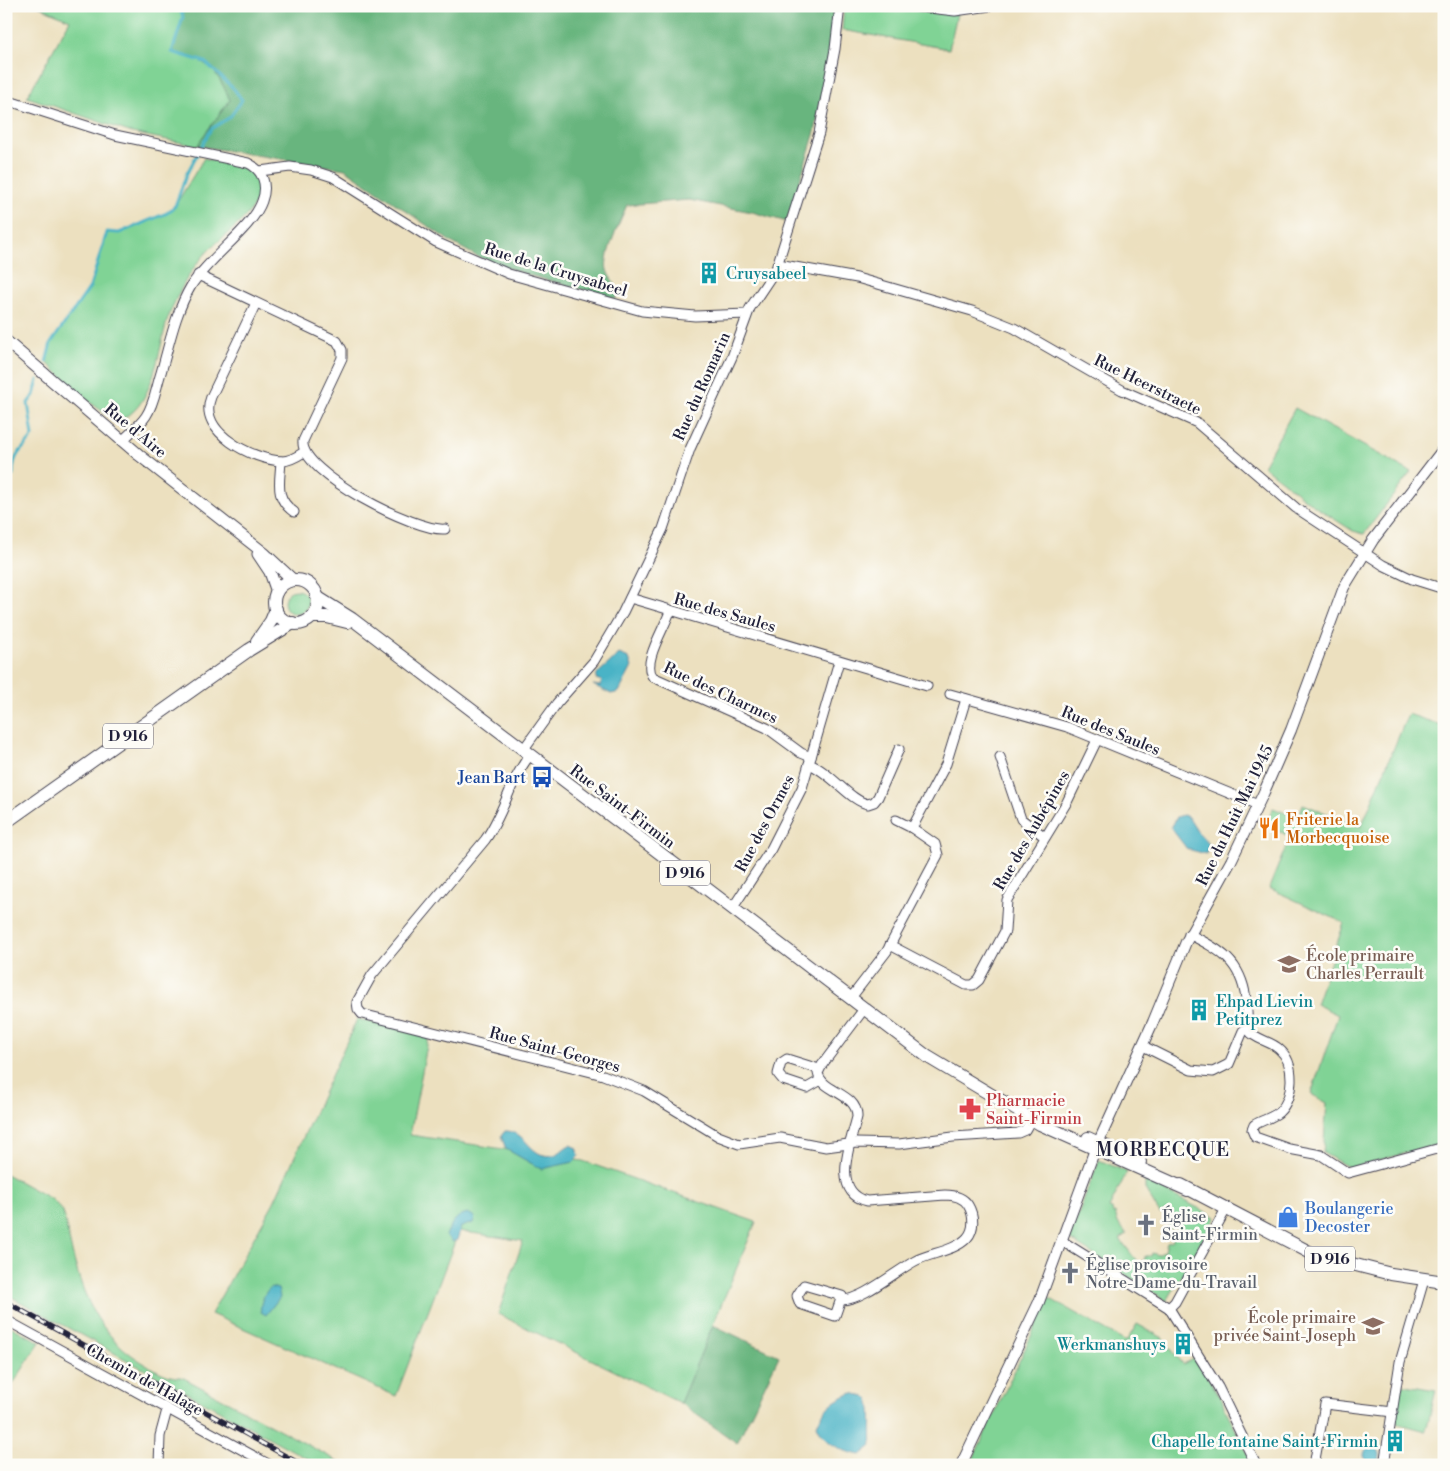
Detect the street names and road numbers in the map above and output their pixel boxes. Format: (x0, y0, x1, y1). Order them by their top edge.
street label: Rue de la Cruysabeel (482, 239, 630, 301)
street label: Rue du Romarin (669, 328, 735, 444)
street label: Rue Heerstraete (1091, 350, 1204, 420)
street label: Rue d'Aire (100, 399, 171, 463)
street label: Rue des Saules (671, 589, 778, 637)
street label: Rue des Charmes (660, 658, 781, 728)
street label: Rue des Saules (1058, 702, 1163, 760)
road number: D 916 (103, 724, 153, 748)
street label: Rue du Huit Mai 1945 (1192, 742, 1278, 889)
street label: Rue Saint-Firmin (566, 761, 680, 853)
street label: Rue des Aubépines (989, 767, 1074, 894)
street label: Rue des Ormes (731, 771, 799, 876)
road number: D 916 (660, 860, 710, 886)
street label: Rue Saint-Georges (487, 1023, 622, 1077)
road number: D 916 (1305, 1246, 1355, 1272)
street label: Chemin de Halage (82, 1339, 207, 1420)

